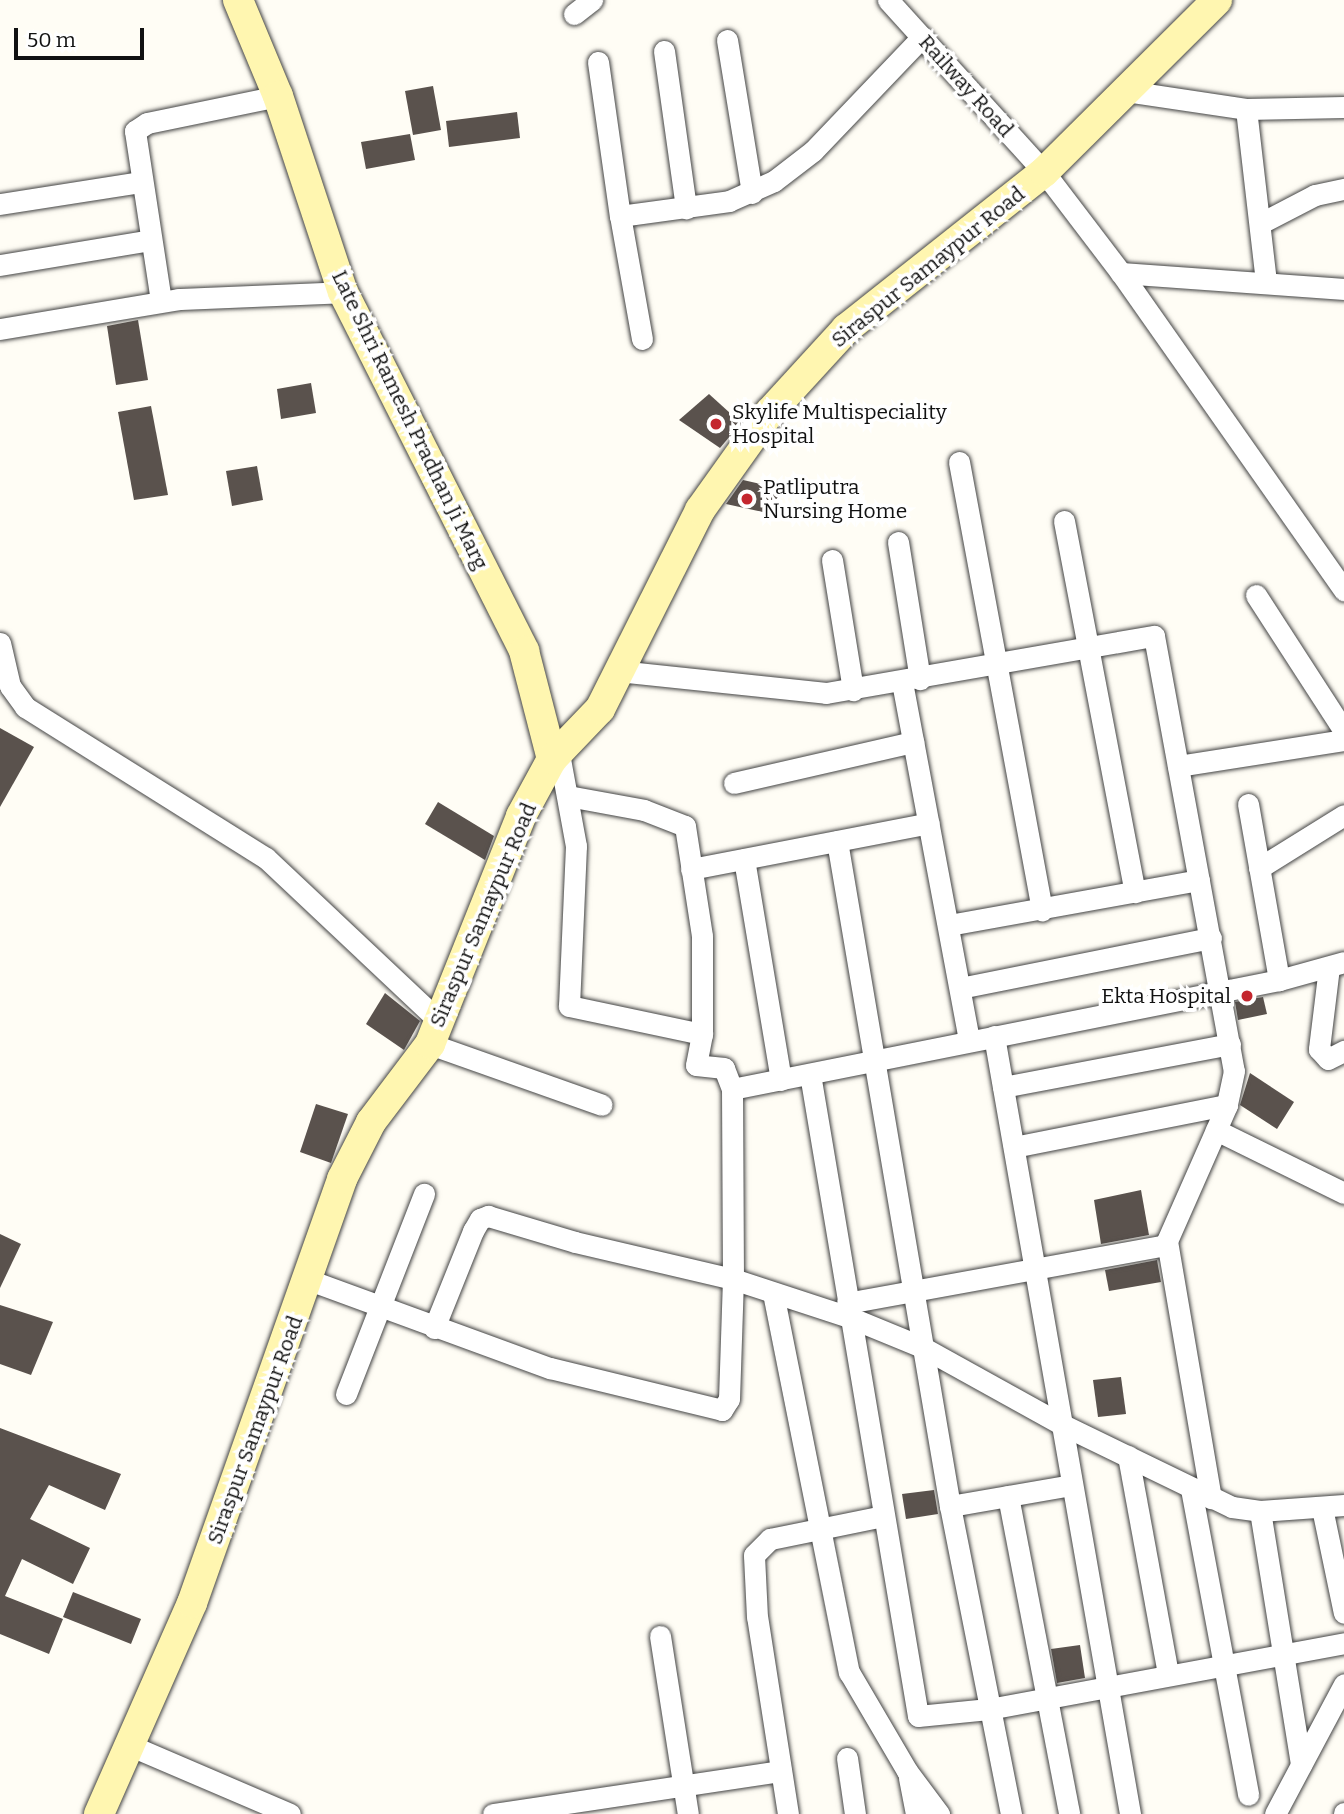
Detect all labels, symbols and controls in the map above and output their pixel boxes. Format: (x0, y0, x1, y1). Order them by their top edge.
scale bar (18, 14, 147, 58)
text: 50 m (27, 27, 76, 53)
street label: Railway Road (914, 30, 1018, 142)
street label: Siraspur Samaypur Road (826, 181, 1030, 353)
street label: Late Shri Ramesh Pradhan Ji Marg (326, 266, 494, 574)
place label: Skylife Multispeciality Hospital (732, 399, 947, 449)
marker: Skylife Multispeciality Hospital (706, 414, 726, 434)
place label: Patliputra Nursing Home (763, 474, 907, 524)
marker: Patliputra Nursing Home (737, 489, 757, 509)
street label: Siraspur Samaypur Road (424, 799, 542, 1031)
place label: Ekta Hospital (1101, 983, 1231, 1009)
marker: Ekta Hospital (1237, 986, 1257, 1006)
street label: Siraspur Samaypur Road (202, 1312, 308, 1548)

